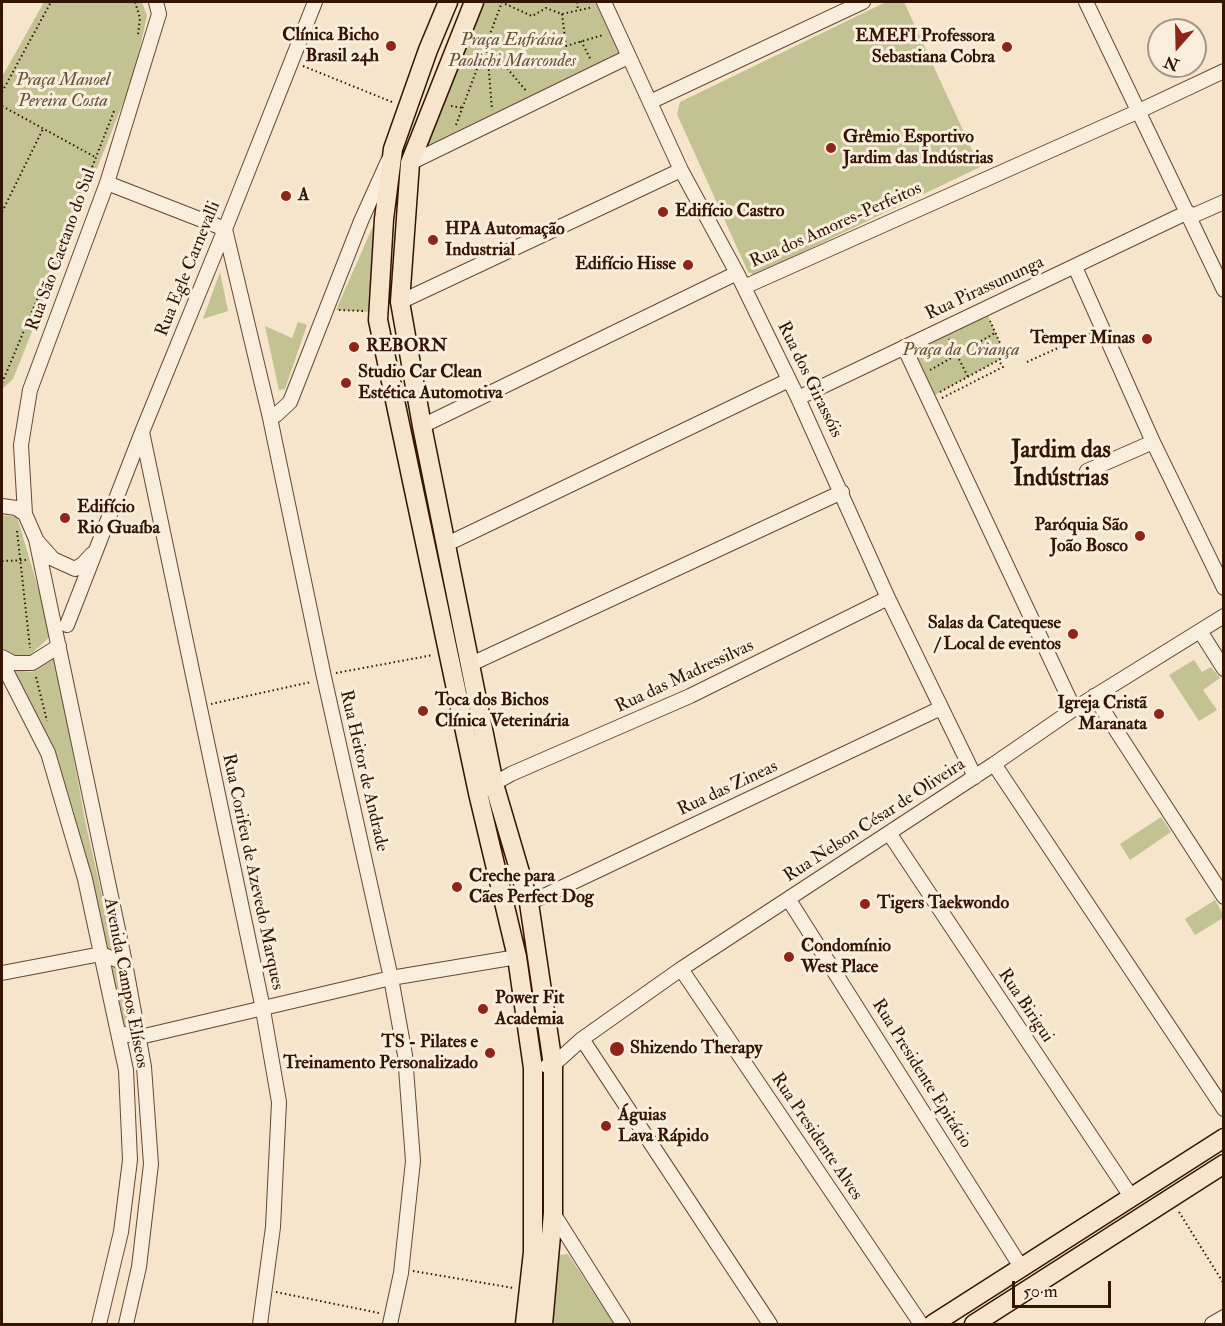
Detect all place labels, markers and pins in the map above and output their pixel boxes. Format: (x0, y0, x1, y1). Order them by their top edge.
place label: Clínica Bicho Brasil 24h (282, 25, 379, 68)
place label: EMEFI Professora Sebastiana Cobra (855, 26, 995, 68)
marker: Clínica Bicho Brasil 24h (384, 39, 398, 53)
marker: EMEFI Professora Sebastiana Cobra (1000, 40, 1014, 54)
place label: Grêmio Esportivo Jardim das Indústrias (843, 127, 993, 170)
marker: Grêmio Esportivo Jardim das Indústrias (824, 141, 838, 155)
place label: A (298, 185, 309, 207)
marker: A (279, 189, 293, 203)
place label: Edifício Castro (675, 201, 784, 223)
marker: Edifício Castro (656, 205, 670, 219)
place label: HPA Automação Industrial (445, 219, 565, 262)
marker: HPA Automação Industrial (426, 233, 440, 247)
place label: Edifício Hisse (575, 254, 676, 276)
marker: Edifício Hisse (681, 258, 695, 272)
place label: Temper Minas (1030, 328, 1135, 350)
marker: Temper Minas (1140, 332, 1154, 346)
place label: REBORN (366, 336, 447, 358)
marker: REBORN (347, 340, 361, 354)
place label: Studio Car Clean Estética Automotiva (358, 362, 503, 404)
marker: Studio Car Clean Estética Automotiva (339, 376, 353, 390)
place label: Edifício Rio Guaíba (77, 497, 160, 540)
marker: Edifício Rio Guaíba (58, 511, 72, 525)
place label: Paróquia São João Bosco (1034, 515, 1128, 558)
marker: Paróquia São João Bosco (1133, 529, 1147, 543)
place label: Salas da Catequese / Local de eventos (928, 613, 1061, 656)
marker: Salas da Catequese / Local de eventos (1066, 627, 1080, 641)
place label: Toca dos Bichos Clínica Veterinária (435, 690, 569, 732)
place label: Igreja Cristã Maranata (1057, 693, 1147, 736)
marker: Toca dos Bichos Clínica Veterinária (416, 704, 430, 718)
marker: Igreja Cristã Maranata (1152, 707, 1166, 721)
place label: Creche para Cães Perfect Dog (469, 866, 594, 908)
marker: Creche para Cães Perfect Dog (450, 880, 464, 894)
place label: Tigers Taekwondo (877, 893, 1009, 915)
marker: Tigers Taekwondo (858, 897, 872, 911)
place label: Condomínio West Place (801, 936, 891, 978)
marker: Condomínio West Place (782, 950, 796, 964)
place label: Power Fit Academia (495, 988, 564, 1030)
marker: Power Fit Academia (476, 1002, 490, 1016)
place label: TS - Pilates e Treinamento Personalizado (283, 1032, 478, 1074)
place label: Shizendo Therapy (630, 1038, 762, 1060)
marker: Shizendo Therapy (608, 1040, 626, 1058)
marker: TS - Pilates e Treinamento Personalizado (483, 1046, 497, 1060)
place label: Águias Lava Rápido (618, 1105, 709, 1148)
marker: Águias Lava Rápido (599, 1119, 613, 1133)

